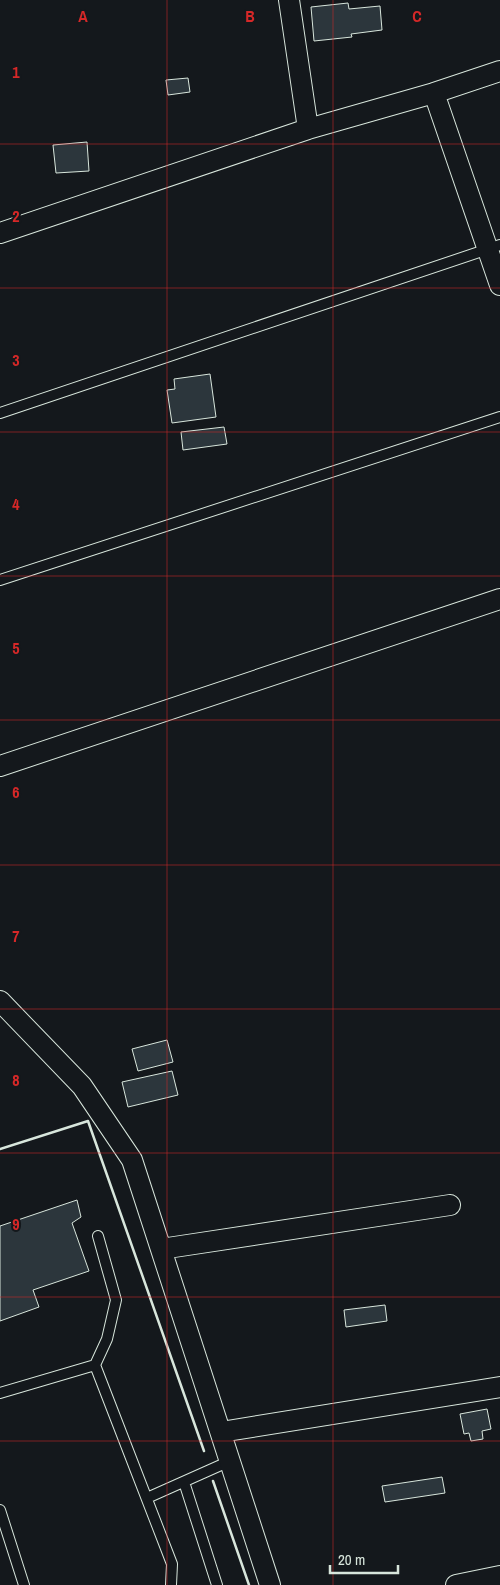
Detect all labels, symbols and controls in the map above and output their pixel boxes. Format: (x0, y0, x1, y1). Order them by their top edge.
text: A (78, 5, 88, 27)
text: B (245, 5, 255, 27)
text: C (412, 5, 422, 27)
text: 1 (12, 61, 20, 83)
text: 2 (12, 205, 20, 227)
text: 3 (12, 349, 20, 371)
text: 4 (12, 493, 20, 515)
text: 5 (12, 637, 20, 659)
text: 6 (12, 781, 20, 803)
text: 7 (12, 925, 20, 947)
text: 8 (12, 1069, 20, 1091)
text: 9 (12, 1213, 20, 1235)
scale bar (330, 1542, 398, 1574)
text: 20 m (338, 1549, 365, 1570)

